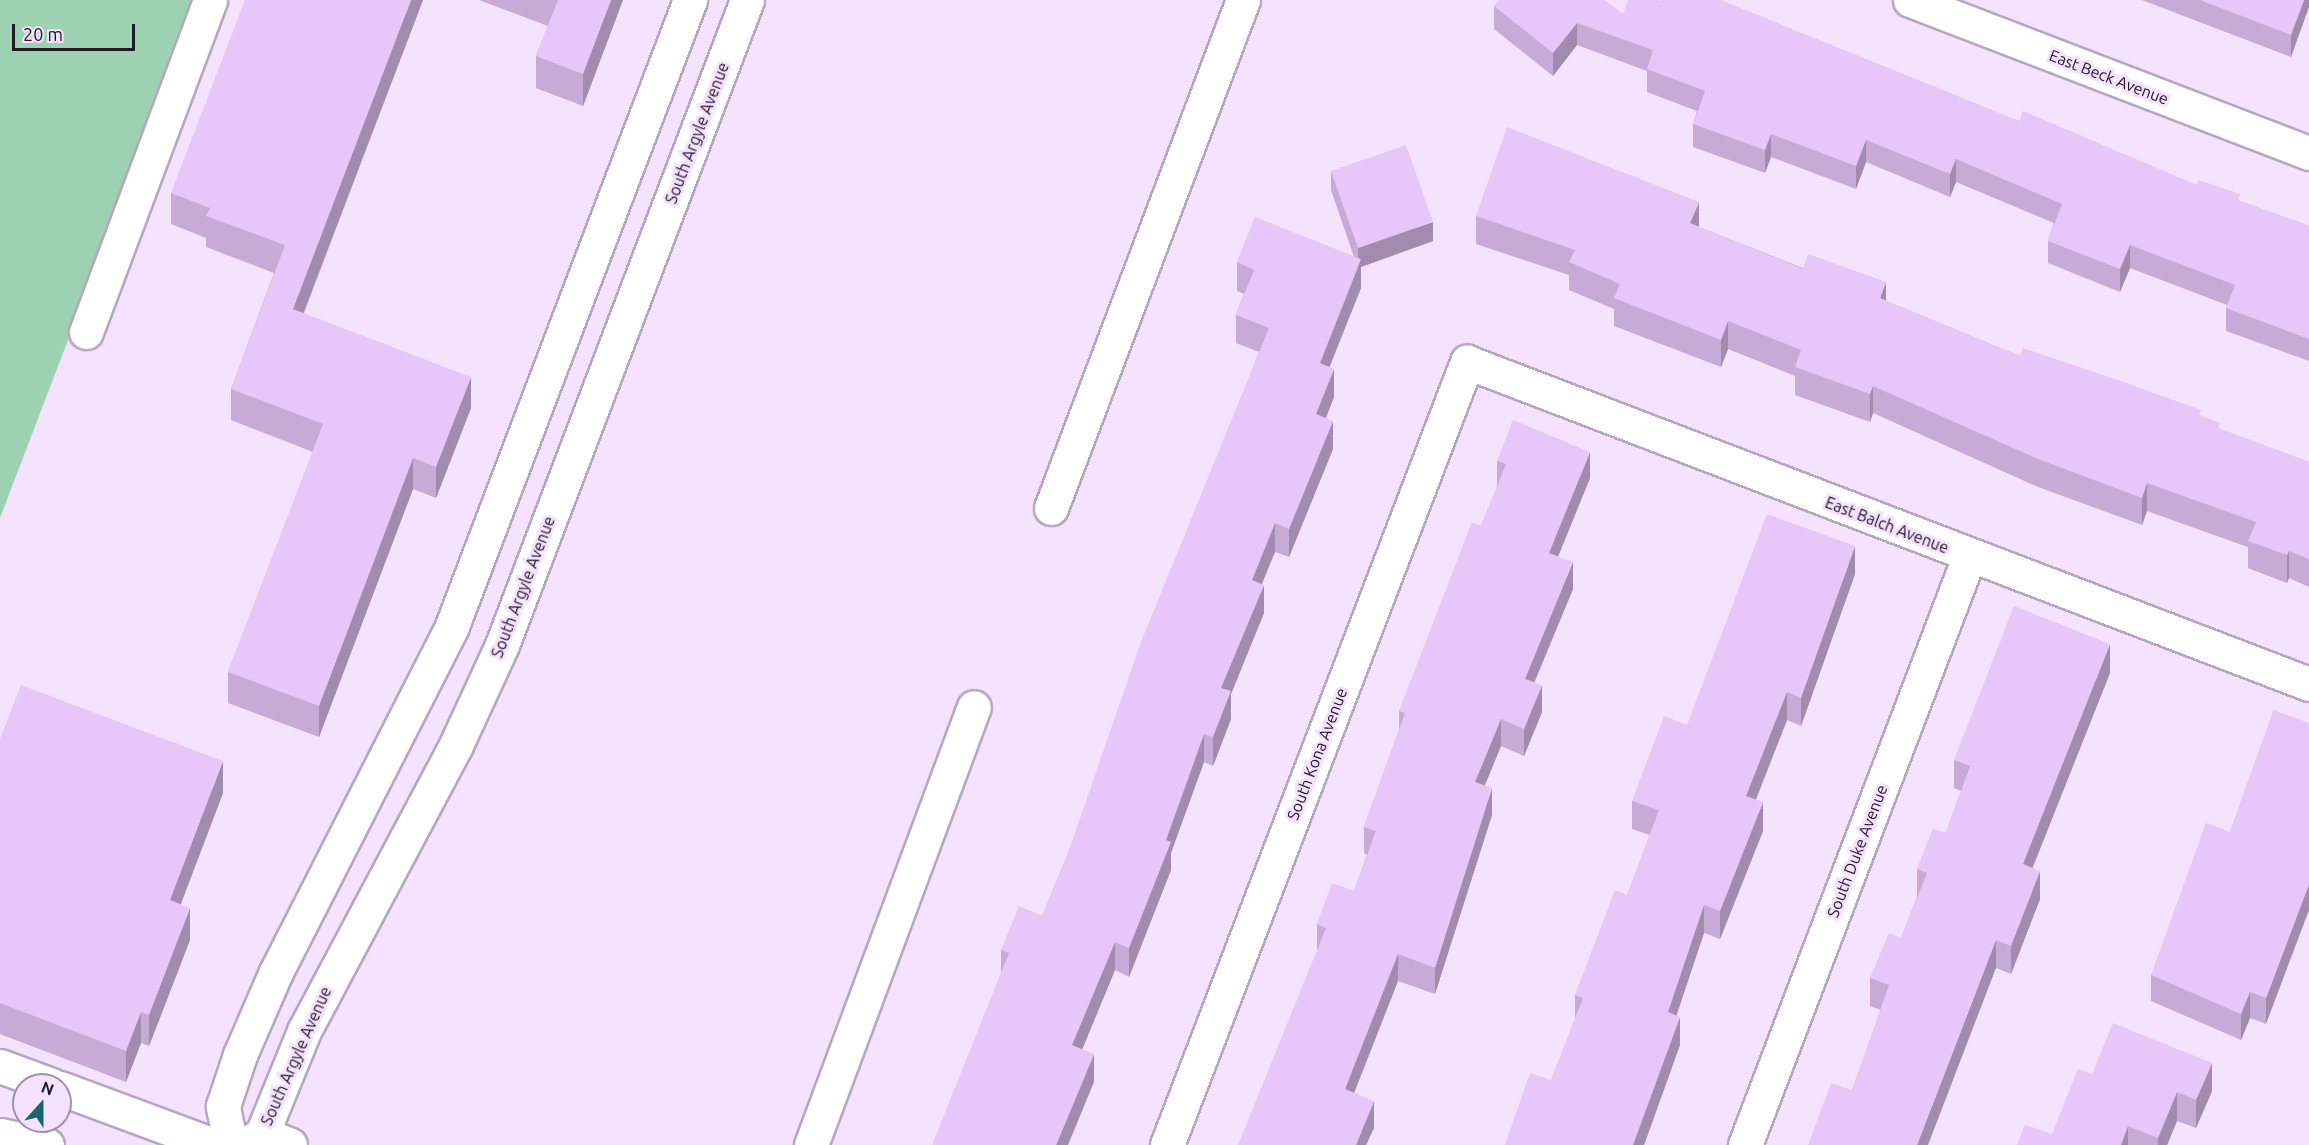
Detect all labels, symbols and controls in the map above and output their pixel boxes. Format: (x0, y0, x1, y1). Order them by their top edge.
scale bar (15, 12, 138, 50)
text: 20 m (23, 24, 63, 44)
street label: East Beck Avenue (2047, 45, 2171, 109)
street label: South Argyle Avenue (661, 60, 733, 206)
street label: East Balch Avenue (1823, 493, 1951, 557)
street label: South Argyle Avenue (487, 514, 559, 660)
street label: South Kona Avenue (1283, 685, 1351, 823)
street label: South Duke Avenue (1823, 782, 1891, 920)
street label: South Argyle Avenue (257, 984, 335, 1128)
north arrow (12, 1073, 72, 1133)
text: N (39, 1078, 57, 1099)

